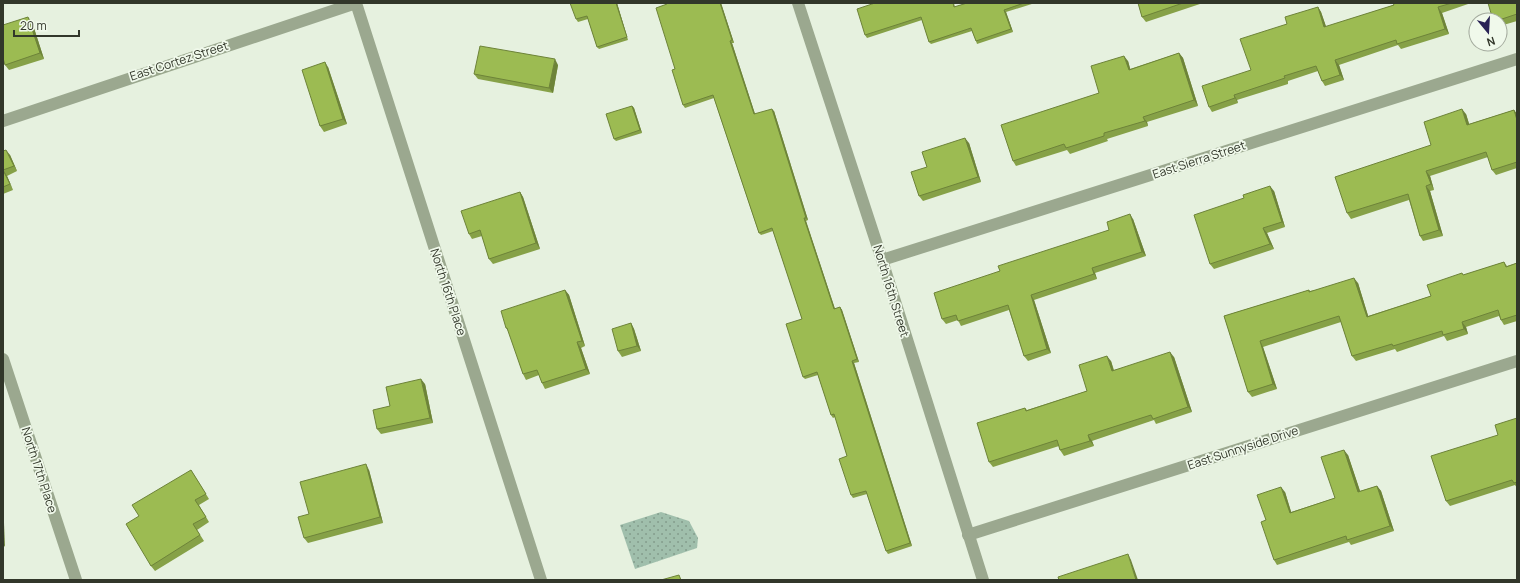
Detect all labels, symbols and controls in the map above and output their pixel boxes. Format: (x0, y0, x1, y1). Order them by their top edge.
scale bar (14, 12, 79, 38)
north arrow (1468, 12, 1508, 52)
text: 20 m (20, 17, 47, 34)
text: N (1485, 34, 1497, 50)
street label: East Cortez Street (127, 37, 230, 84)
street label: East Sierra Street (1150, 136, 1248, 183)
street label: North 16th Street (869, 243, 914, 339)
street label: North 16th Place (426, 246, 471, 338)
street label: East Sunnyside Drive (1185, 422, 1300, 473)
street label: North 17th Place (18, 425, 61, 515)

